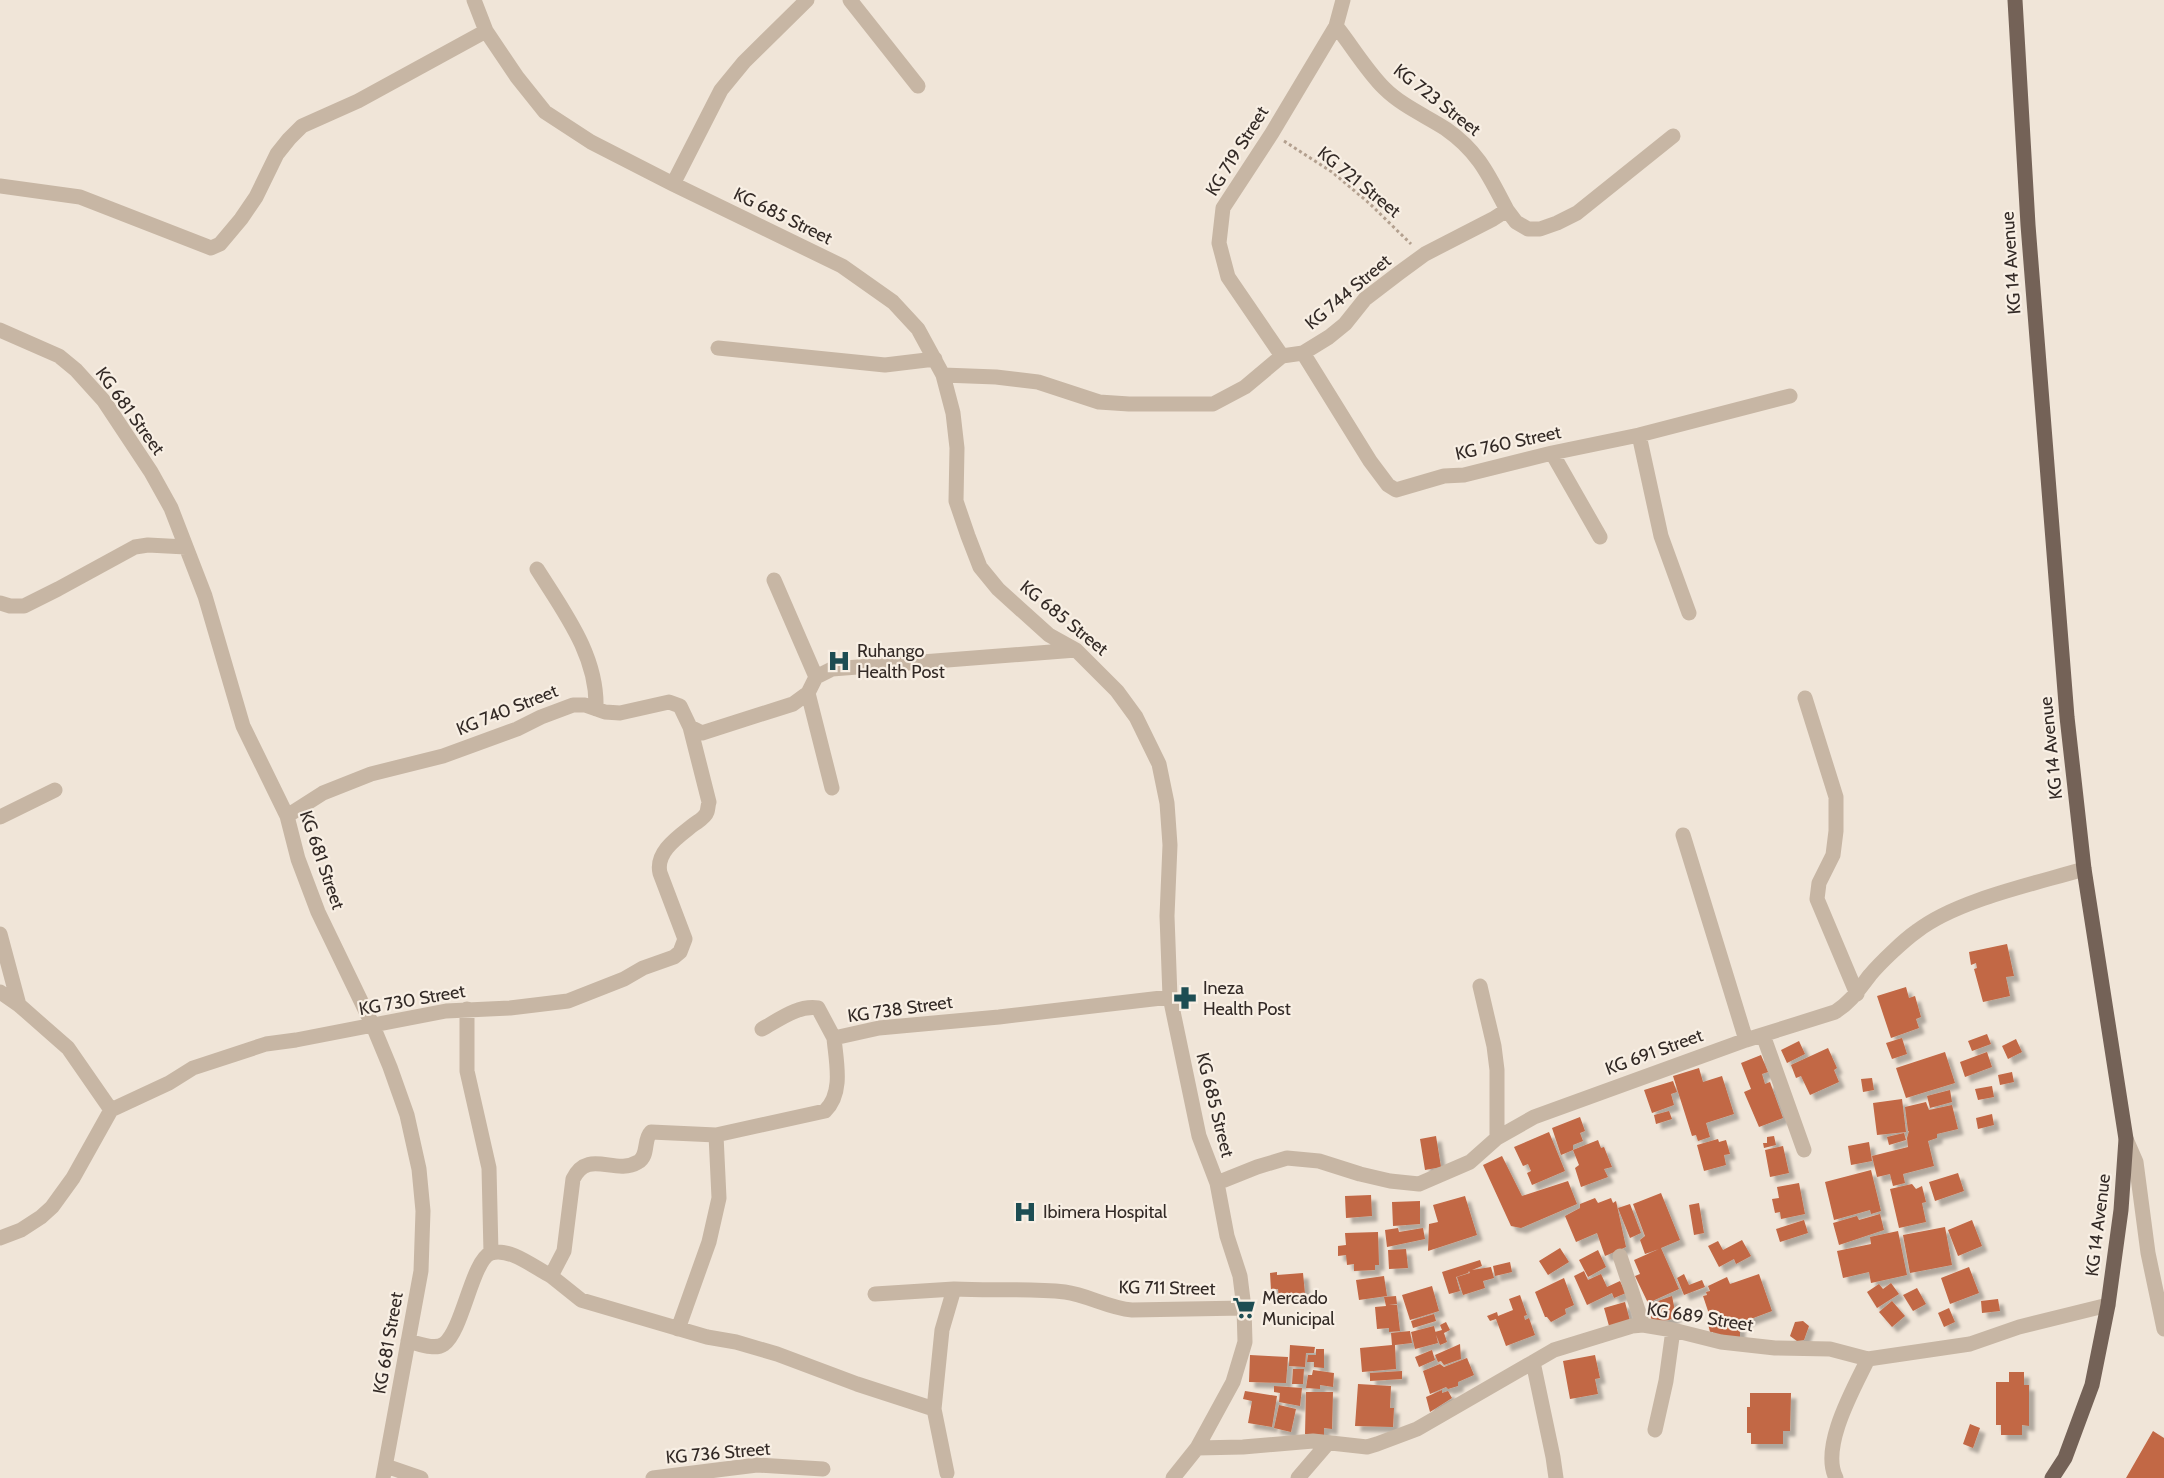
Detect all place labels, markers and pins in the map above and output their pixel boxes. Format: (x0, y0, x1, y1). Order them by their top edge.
place label: Ruhango Health Post (857, 640, 945, 683)
hospital icon: Ruhango Health Post (826, 648, 852, 674)
place label: Ineza Health Post (1203, 977, 1291, 1020)
pharmacy icon: Ineza Health Post (1172, 985, 1198, 1011)
hospital icon: Ibimera Hospital (1012, 1199, 1038, 1225)
place label: Ibimera Hospital (1043, 1201, 1168, 1223)
place label: Mercado Municipal (1262, 1287, 1335, 1330)
supermarket icon: Mercado Municipal (1231, 1295, 1257, 1321)

